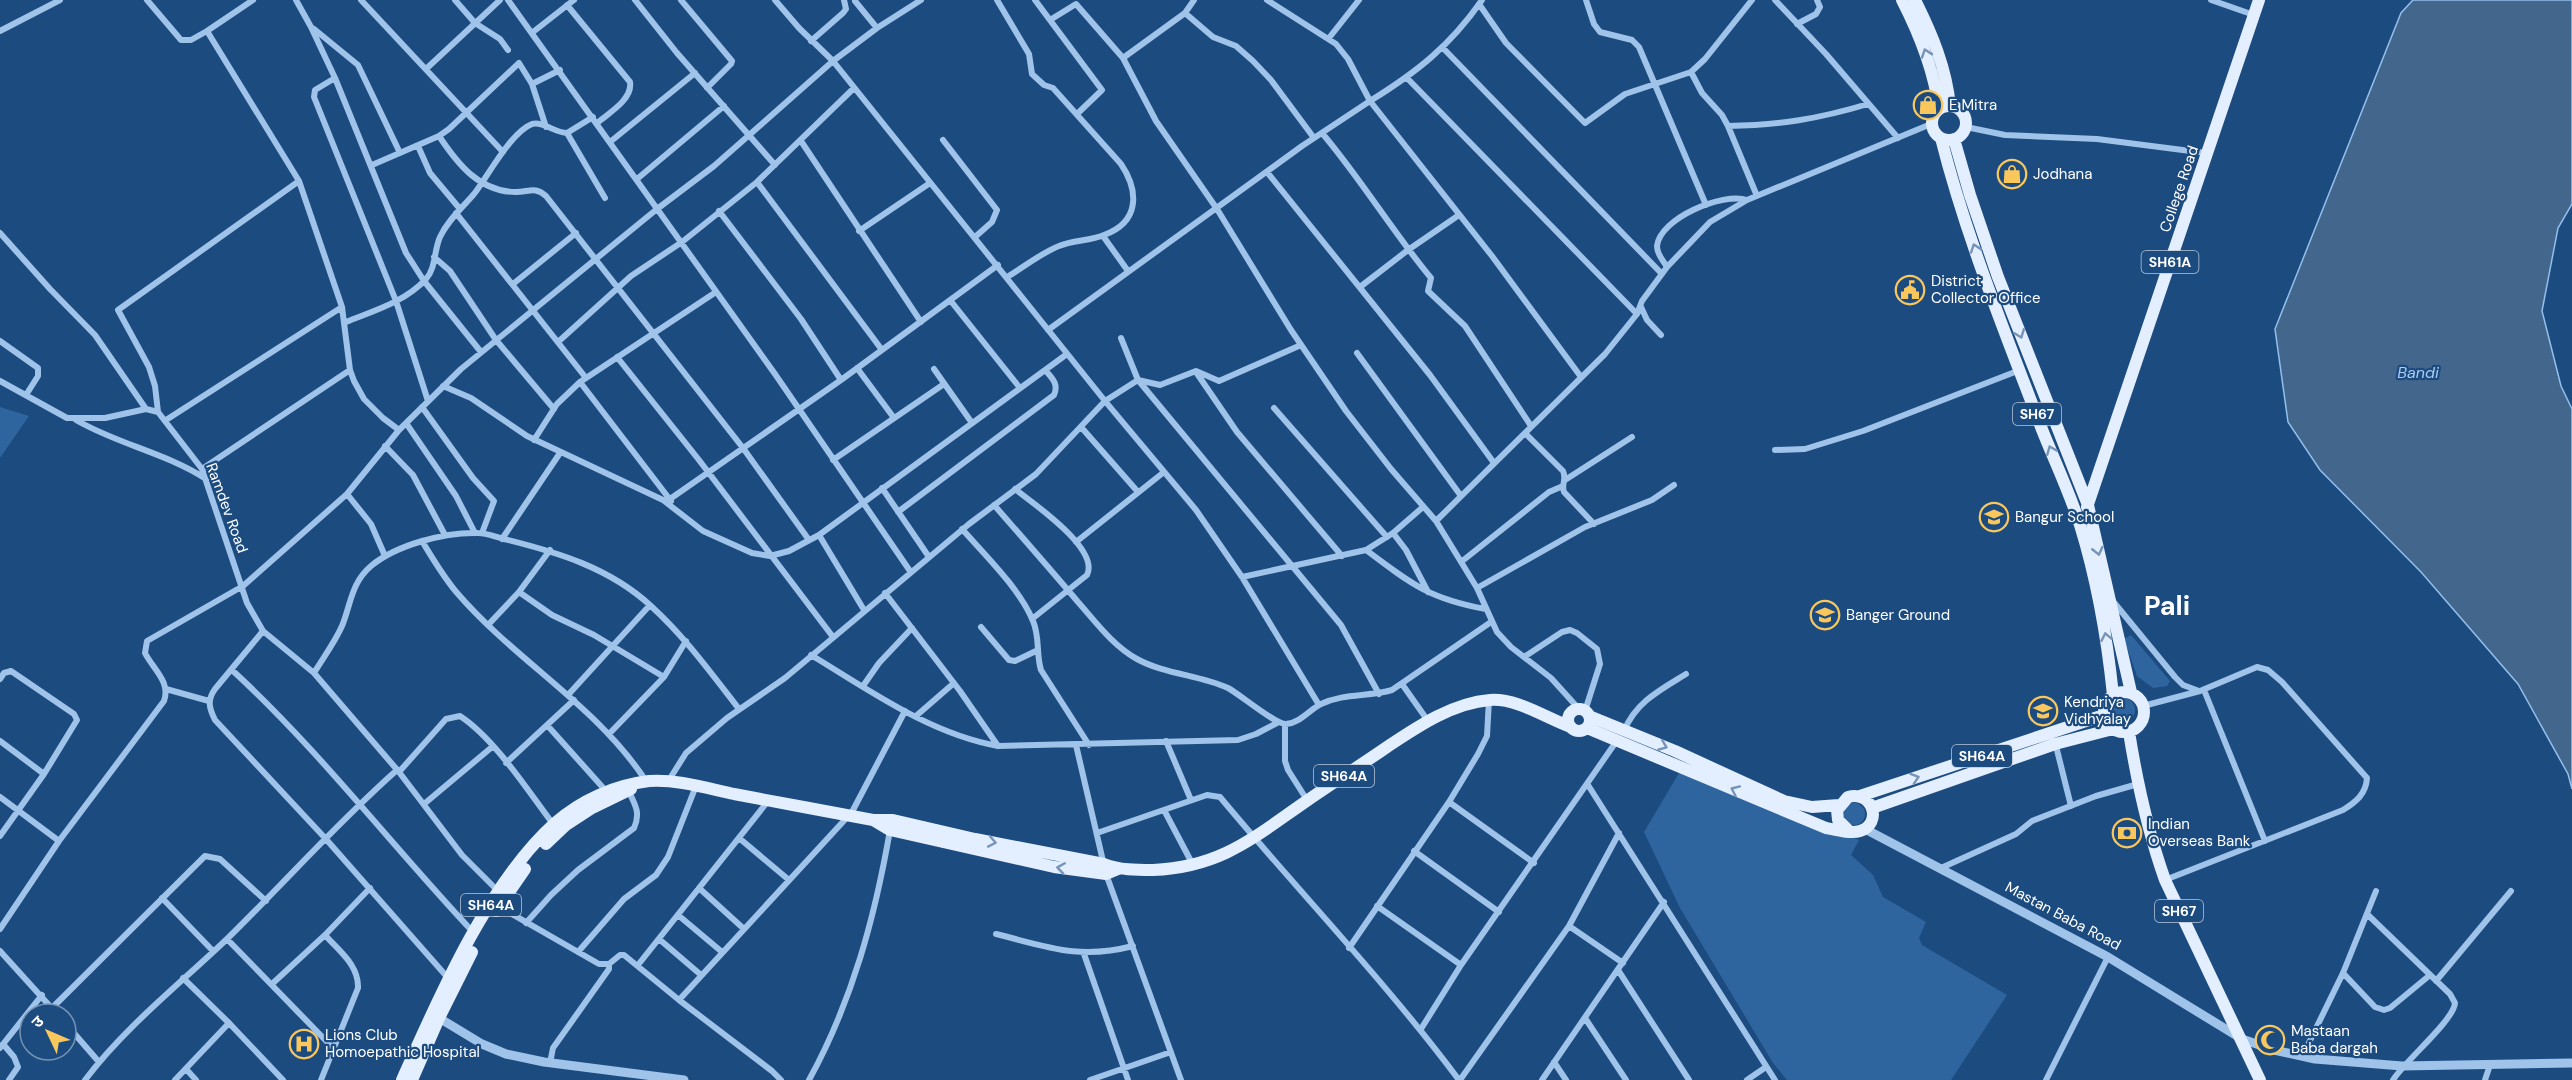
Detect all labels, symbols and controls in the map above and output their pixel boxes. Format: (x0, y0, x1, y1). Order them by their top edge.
one-way arrow (1920, 48, 1933, 59)
shop icon: E Mitra (1912, 89, 1944, 121)
place label: E Mitra (1949, 95, 1997, 115)
street label: College Road (2155, 143, 2203, 235)
shop icon: Jodhana (1996, 158, 2028, 190)
place label: Jodhana (2033, 164, 2092, 184)
one-way arrow (1970, 243, 1982, 254)
road number: SH61A (2142, 251, 2198, 273)
place label: District Collector Office (1931, 271, 2041, 308)
public building icon: District Collector Office (1894, 274, 1926, 306)
one-way arrow (2013, 328, 2025, 339)
water label: Bandi (2397, 362, 2440, 383)
road number: SH67 (2013, 403, 2061, 425)
one-way arrow (2046, 445, 2058, 456)
street label: Ramdev Road (201, 460, 253, 556)
school or university icon: Bangur School (1978, 501, 2010, 533)
place label: Bangur School (2015, 507, 2114, 527)
one-way arrow (2091, 545, 2104, 555)
district label: Pali (2144, 588, 2190, 623)
school or university icon: Banger Ground (1809, 599, 1841, 631)
place label: Banger Ground (1846, 605, 1950, 625)
one-way arrow (2100, 632, 2113, 642)
place label: Kendriya Vidhyalay (2064, 692, 2132, 729)
school or university icon: Kendriya Vidhyalay (2027, 695, 2059, 727)
one-way arrow (1657, 739, 1668, 751)
road number: SH64A (1952, 745, 2012, 767)
road number: SH64A (1314, 765, 1374, 787)
one-way arrow (1909, 773, 1920, 785)
one-way arrow (1731, 785, 1742, 797)
place label: Indian Overseas Bank (2148, 814, 2251, 851)
bank icon: Indian Overseas Bank (2111, 817, 2143, 849)
one-way arrow (986, 835, 996, 848)
one-way arrow (1056, 862, 1066, 874)
street label: Mastan Baba Road (2002, 877, 2124, 955)
road number: SH64A (461, 894, 521, 916)
road number: SH67 (2155, 900, 2203, 922)
north arrow (18, 1002, 78, 1062)
text: उ (27, 1011, 49, 1033)
place label: Mastaan Baba dargah (2291, 1021, 2378, 1058)
mosque icon: Mastaan Baba dargah (2254, 1024, 2286, 1056)
place label: Lions Club Homoepathic Hospital (325, 1025, 480, 1062)
hospital icon: Lions Club Homoepathic Hospital (288, 1028, 320, 1060)

